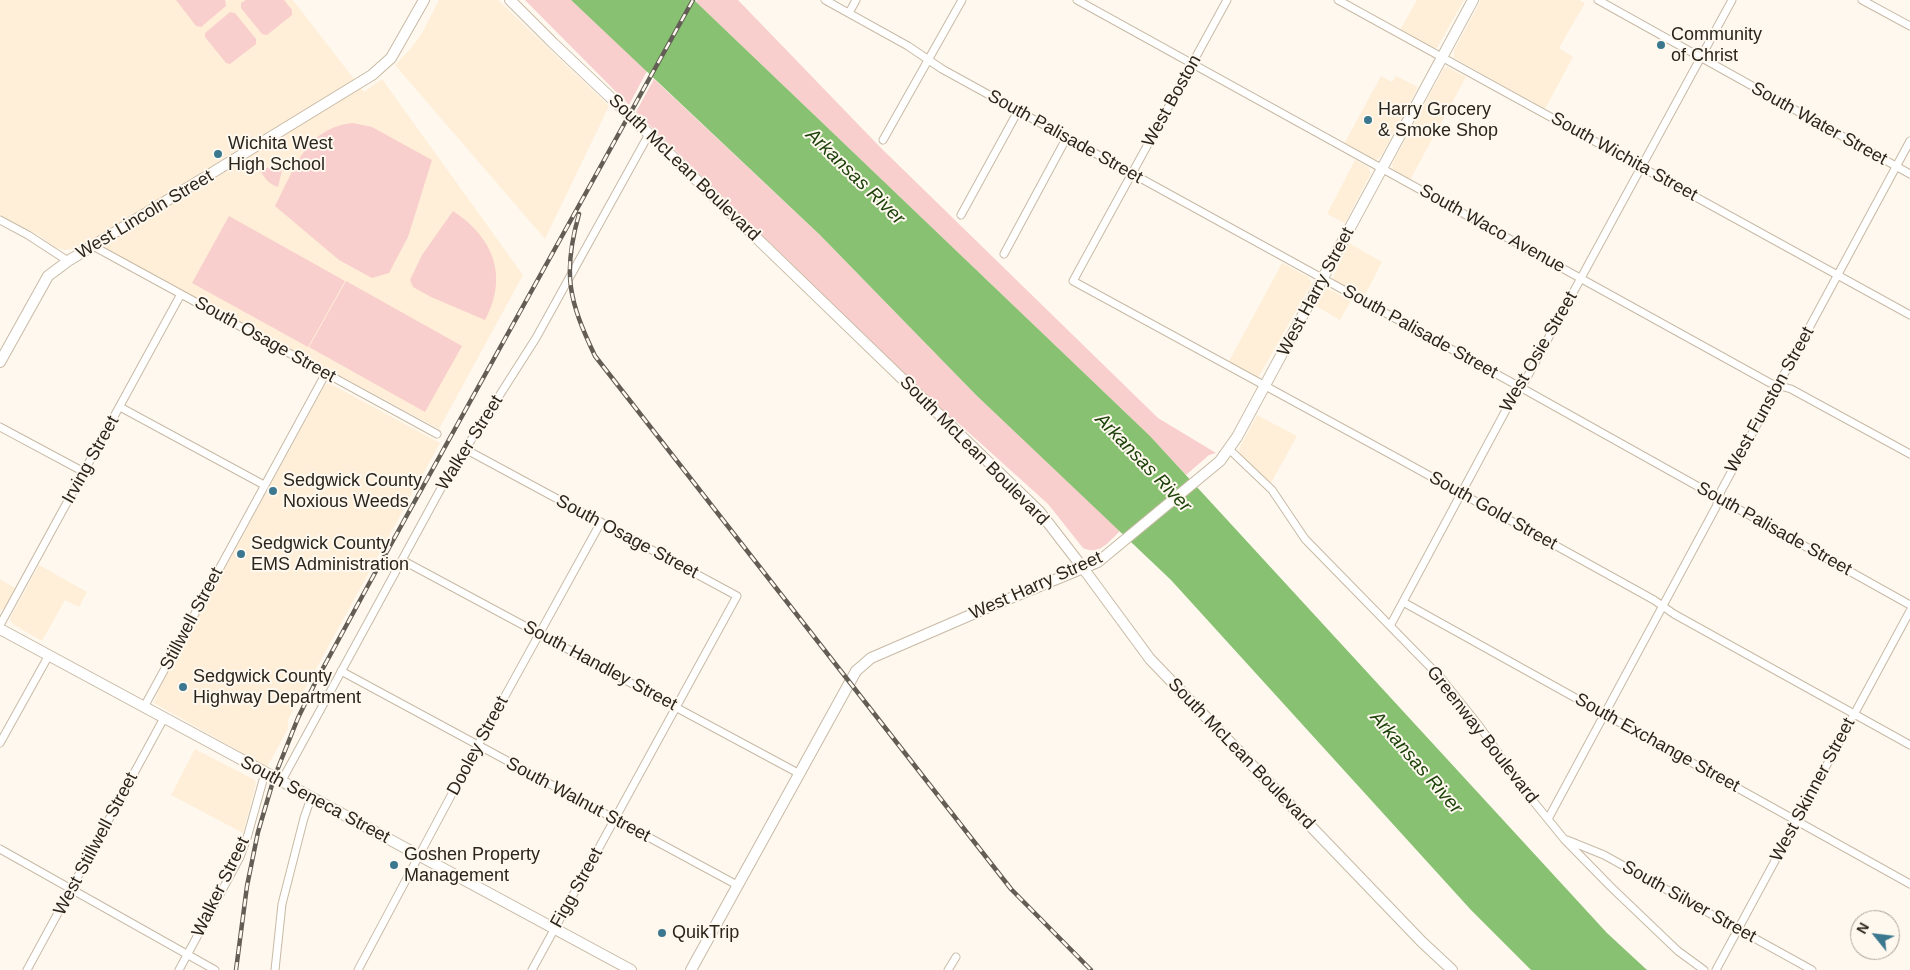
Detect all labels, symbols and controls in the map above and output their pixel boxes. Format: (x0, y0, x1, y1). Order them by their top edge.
place label: Community of Christ (1671, 24, 1762, 66)
marker: Community of Christ (1655, 39, 1667, 51)
street label: West Boston (1138, 51, 1206, 151)
street label: South Water Street (1747, 78, 1891, 170)
street label: South Palisade Street (984, 85, 1146, 189)
street label: South McLean Boulevard (604, 90, 764, 246)
place label: Harry Grocery & Smoke Shop (1378, 99, 1498, 142)
street label: South Wichita Street (1547, 108, 1701, 206)
marker: Harry Grocery & Smoke Shop (1362, 114, 1374, 126)
water label: Arkansas River (801, 124, 909, 230)
place label: Wichita West High School (228, 133, 333, 176)
marker: Wichita West High School (212, 148, 224, 160)
street label: West Lincoln Street (73, 166, 217, 264)
street label: South Waco Avenue (1415, 180, 1569, 278)
street label: West Harry Street (1273, 224, 1359, 360)
street label: South Palisade Street (1339, 280, 1501, 384)
street label: West Osie Street (1496, 288, 1582, 416)
street label: South Osage Street (191, 292, 339, 388)
street label: West Funston Street (1721, 323, 1819, 477)
street label: South McLean Boulevard (895, 372, 1053, 530)
street label: Walker Street (432, 391, 508, 495)
water label: Arkansas River (1090, 409, 1196, 517)
street label: Irving Street (58, 412, 124, 508)
street label: South Gold Street (1425, 467, 1561, 555)
place label: Sedgwick County Noxious Weeds (283, 470, 422, 512)
street label: South Palisade Street (1693, 477, 1855, 581)
marker: Sedgwick County Noxious Weeds (267, 485, 279, 497)
street label: South Osage Street (552, 490, 702, 584)
place label: Sedgwick County EMS Administration (251, 533, 409, 576)
street label: West Harry Street (966, 547, 1106, 625)
marker: Sedgwick County EMS Administration (235, 548, 247, 560)
street label: Stillwell Street (156, 564, 228, 674)
street label: South Handley Street (519, 616, 681, 716)
street label: Greenway Boulevard (1422, 662, 1542, 808)
place label: Sedgwick County Highway Department (193, 666, 361, 709)
street label: South McLean Boulevard (1163, 674, 1319, 834)
marker: Sedgwick County Highway Department (177, 681, 189, 693)
street label: South Exchange Street (1571, 689, 1743, 797)
street label: Dooley Street (443, 693, 513, 799)
water label: Arkansas River (1365, 707, 1467, 819)
street label: West Skinner Street (1766, 714, 1860, 866)
street label: South Seneca Street (237, 751, 393, 849)
street label: South Walnut Street (502, 753, 654, 847)
street label: West Stillwell Street (49, 769, 143, 919)
street label: Walker Street (188, 834, 254, 940)
place label: Goshen Property Management (404, 844, 540, 886)
street label: Figg Street (546, 844, 608, 932)
street label: South Silver Street (1618, 856, 1760, 948)
marker: Goshen Property Management (388, 859, 400, 871)
north arrow (1850, 910, 1900, 960)
text: N (1853, 920, 1872, 937)
place label: QuikTrip (672, 922, 739, 944)
marker: QuikTrip (656, 927, 668, 939)

